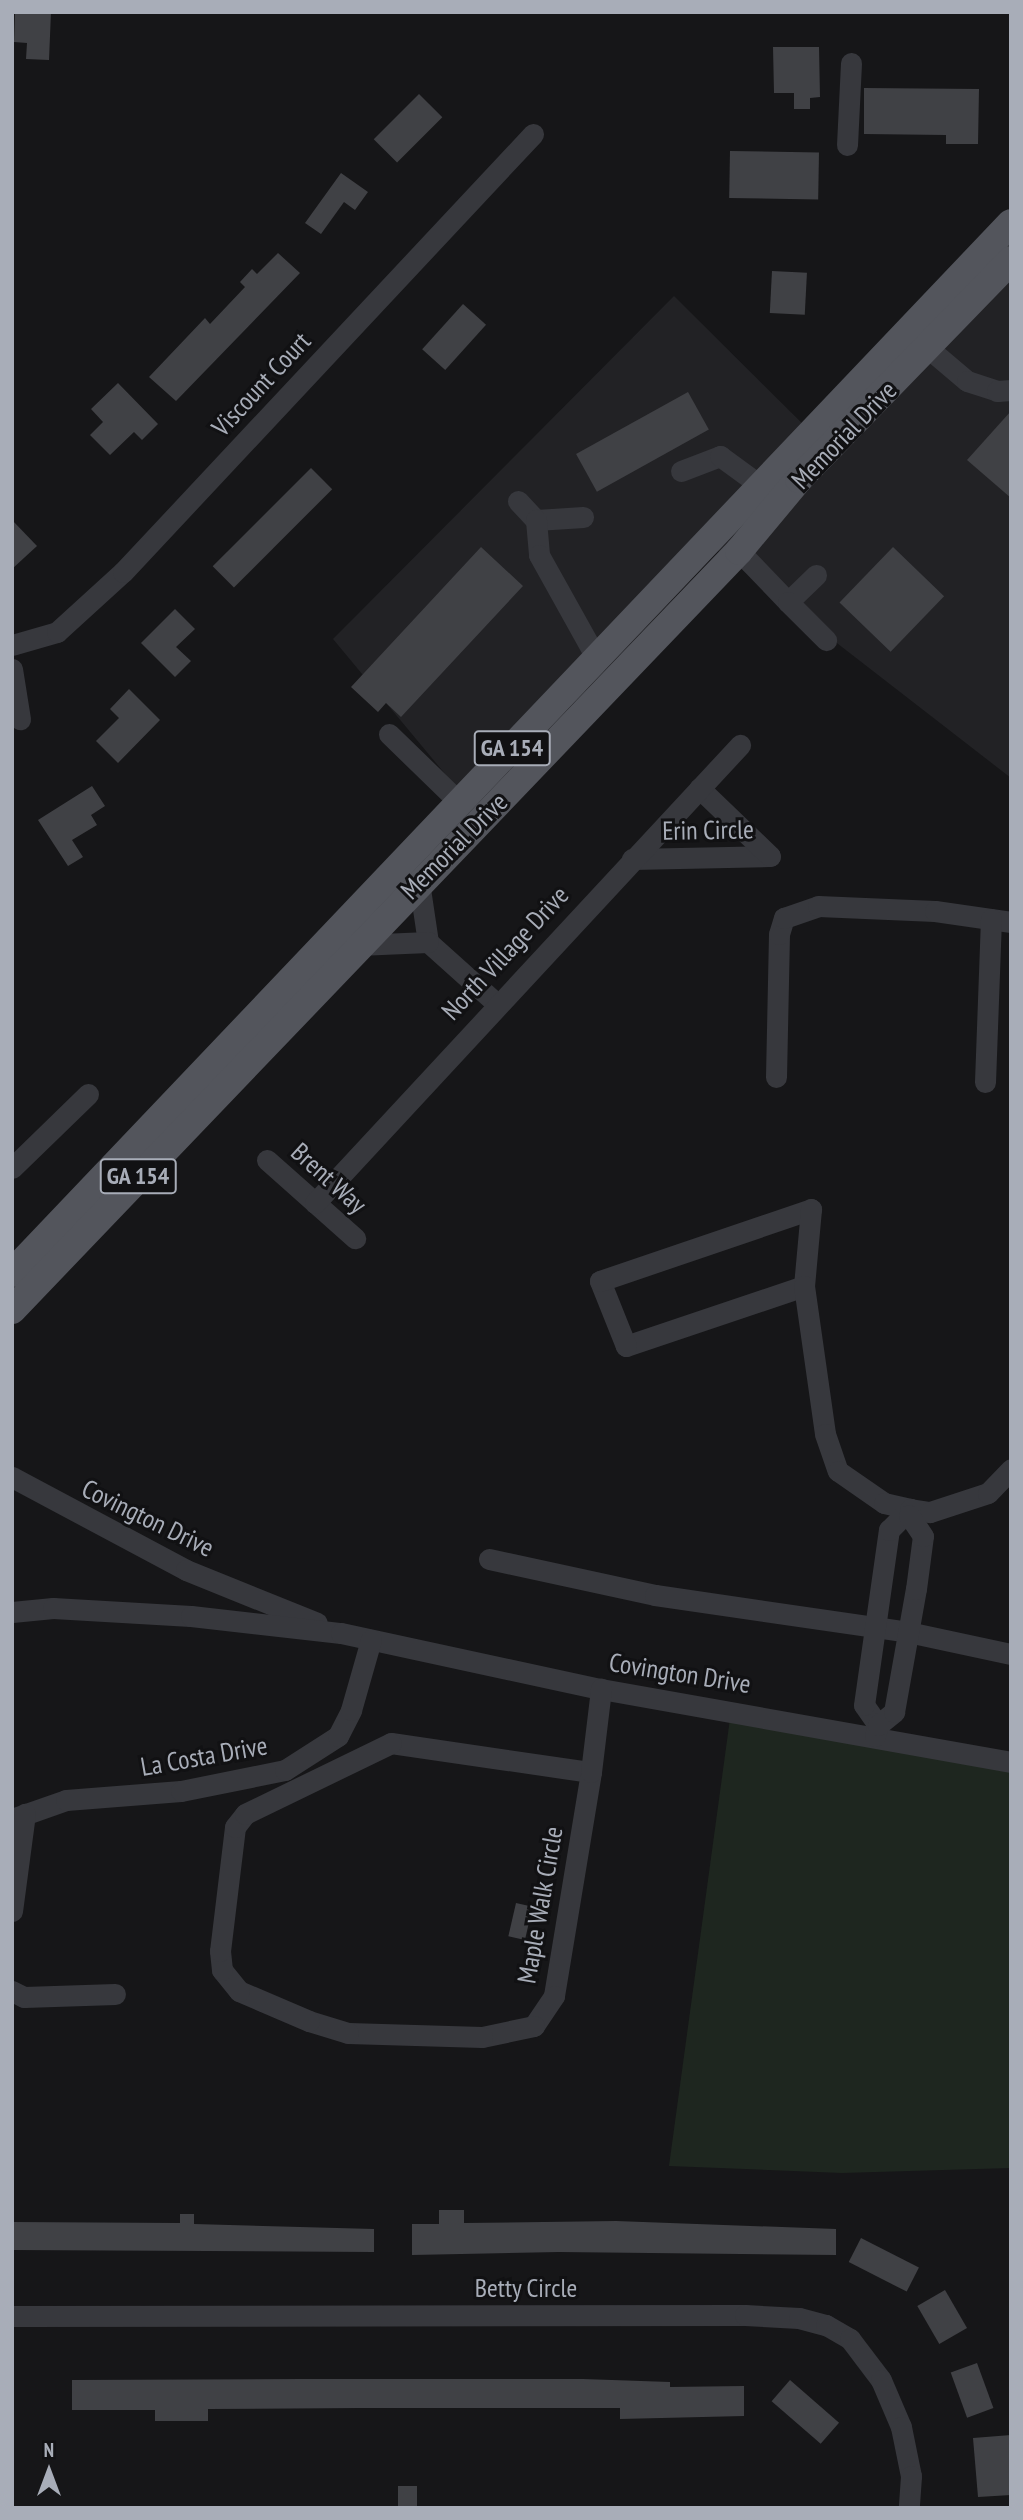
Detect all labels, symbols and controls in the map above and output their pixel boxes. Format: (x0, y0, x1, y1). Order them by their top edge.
street label: Viscount Court (205, 326, 317, 442)
street label: Memorial Drive (785, 375, 903, 495)
road number: GA 154 (472, 728, 552, 768)
street label: Memorial Drive (394, 786, 514, 906)
street label: Erin Circle (662, 814, 754, 846)
street label: North Village Drive (435, 879, 575, 1027)
street label: Brent Way (285, 1136, 373, 1220)
road number: GA 154 (98, 1156, 178, 1196)
street label: Covington Drive (77, 1473, 219, 1563)
street label: Covington Drive (607, 1646, 753, 1700)
street label: La Costa Drive (138, 1730, 270, 1782)
street label: Maple Walk Circle (511, 1824, 569, 1986)
street label: Betty Circle (474, 2272, 578, 2304)
north arrow (14, 2436, 84, 2506)
text: N (44, 2438, 54, 2462)

